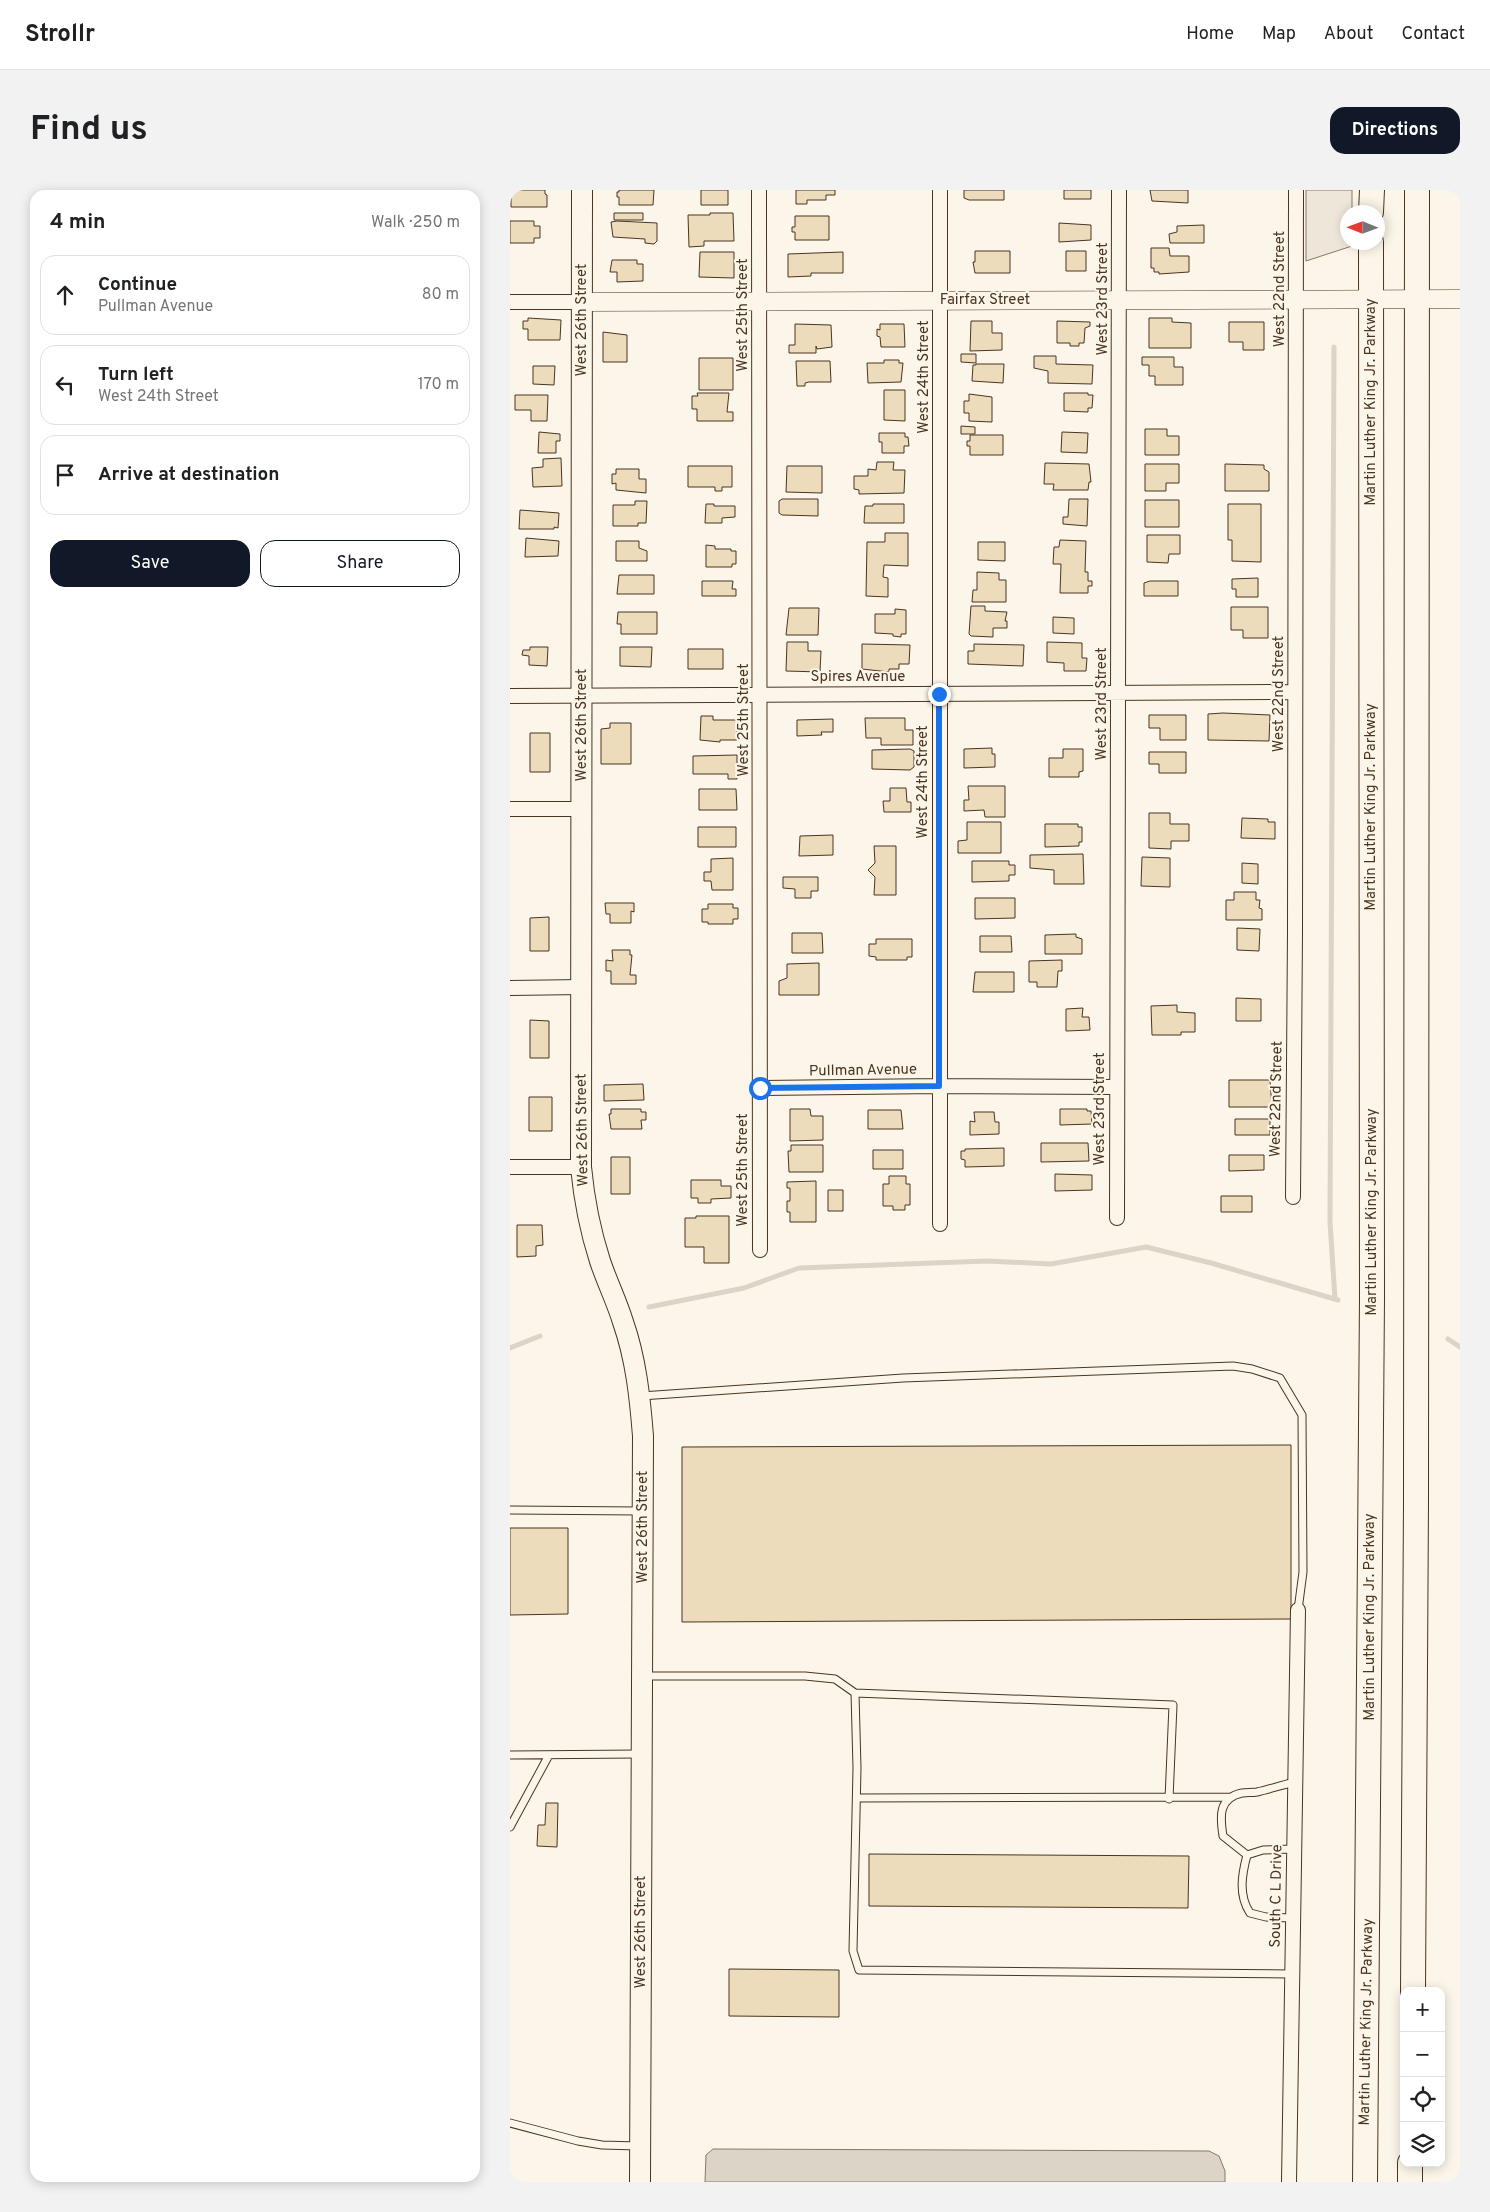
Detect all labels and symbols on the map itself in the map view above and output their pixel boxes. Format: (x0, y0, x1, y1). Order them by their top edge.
north arrow (1340, 205, 1385, 250)
street label: West 22nd Street (1271, 231, 1290, 347)
street label: West 23rd Street (1094, 242, 1113, 356)
street label: West 25th Street (734, 258, 753, 372)
street label: West 26th Street (573, 263, 592, 377)
street label: Fairfax Street (940, 291, 1030, 310)
street label: Martin Luther King Jr. Parkway (1362, 298, 1381, 506)
street label: West 24th Street (915, 320, 934, 434)
street label: West 22nd Street (1270, 636, 1289, 752)
street label: West 23rd Street (1093, 647, 1112, 761)
street label: West 25th Street (735, 663, 754, 777)
street label: West 26th Street (573, 668, 592, 782)
street label: Spires Avenue (811, 668, 905, 687)
route end (928, 683, 951, 706)
street label: Martin Luther King Jr. Parkway (1362, 703, 1381, 911)
street label: West 24th Street (914, 725, 933, 839)
street label: West 22nd Street (1266, 1041, 1288, 1157)
street label: West 23rd Street (1091, 1052, 1110, 1166)
street label: Pullman Avenue (809, 1061, 917, 1081)
street label: West 26th Street (573, 1073, 593, 1187)
route start (749, 1077, 772, 1100)
street label: Martin Luther King Jr. Parkway (1363, 1108, 1382, 1316)
street label: West 25th Street (734, 1113, 753, 1227)
street label: West 26th Street (634, 1470, 653, 1584)
street label: Martin Luther King Jr. Parkway (1361, 1513, 1380, 1721)
street label: South C L Drive (1267, 1844, 1287, 1948)
street label: West 26th Street (632, 1875, 651, 1989)
street label: Martin Luther King Jr. Parkway (1356, 1918, 1378, 2126)

